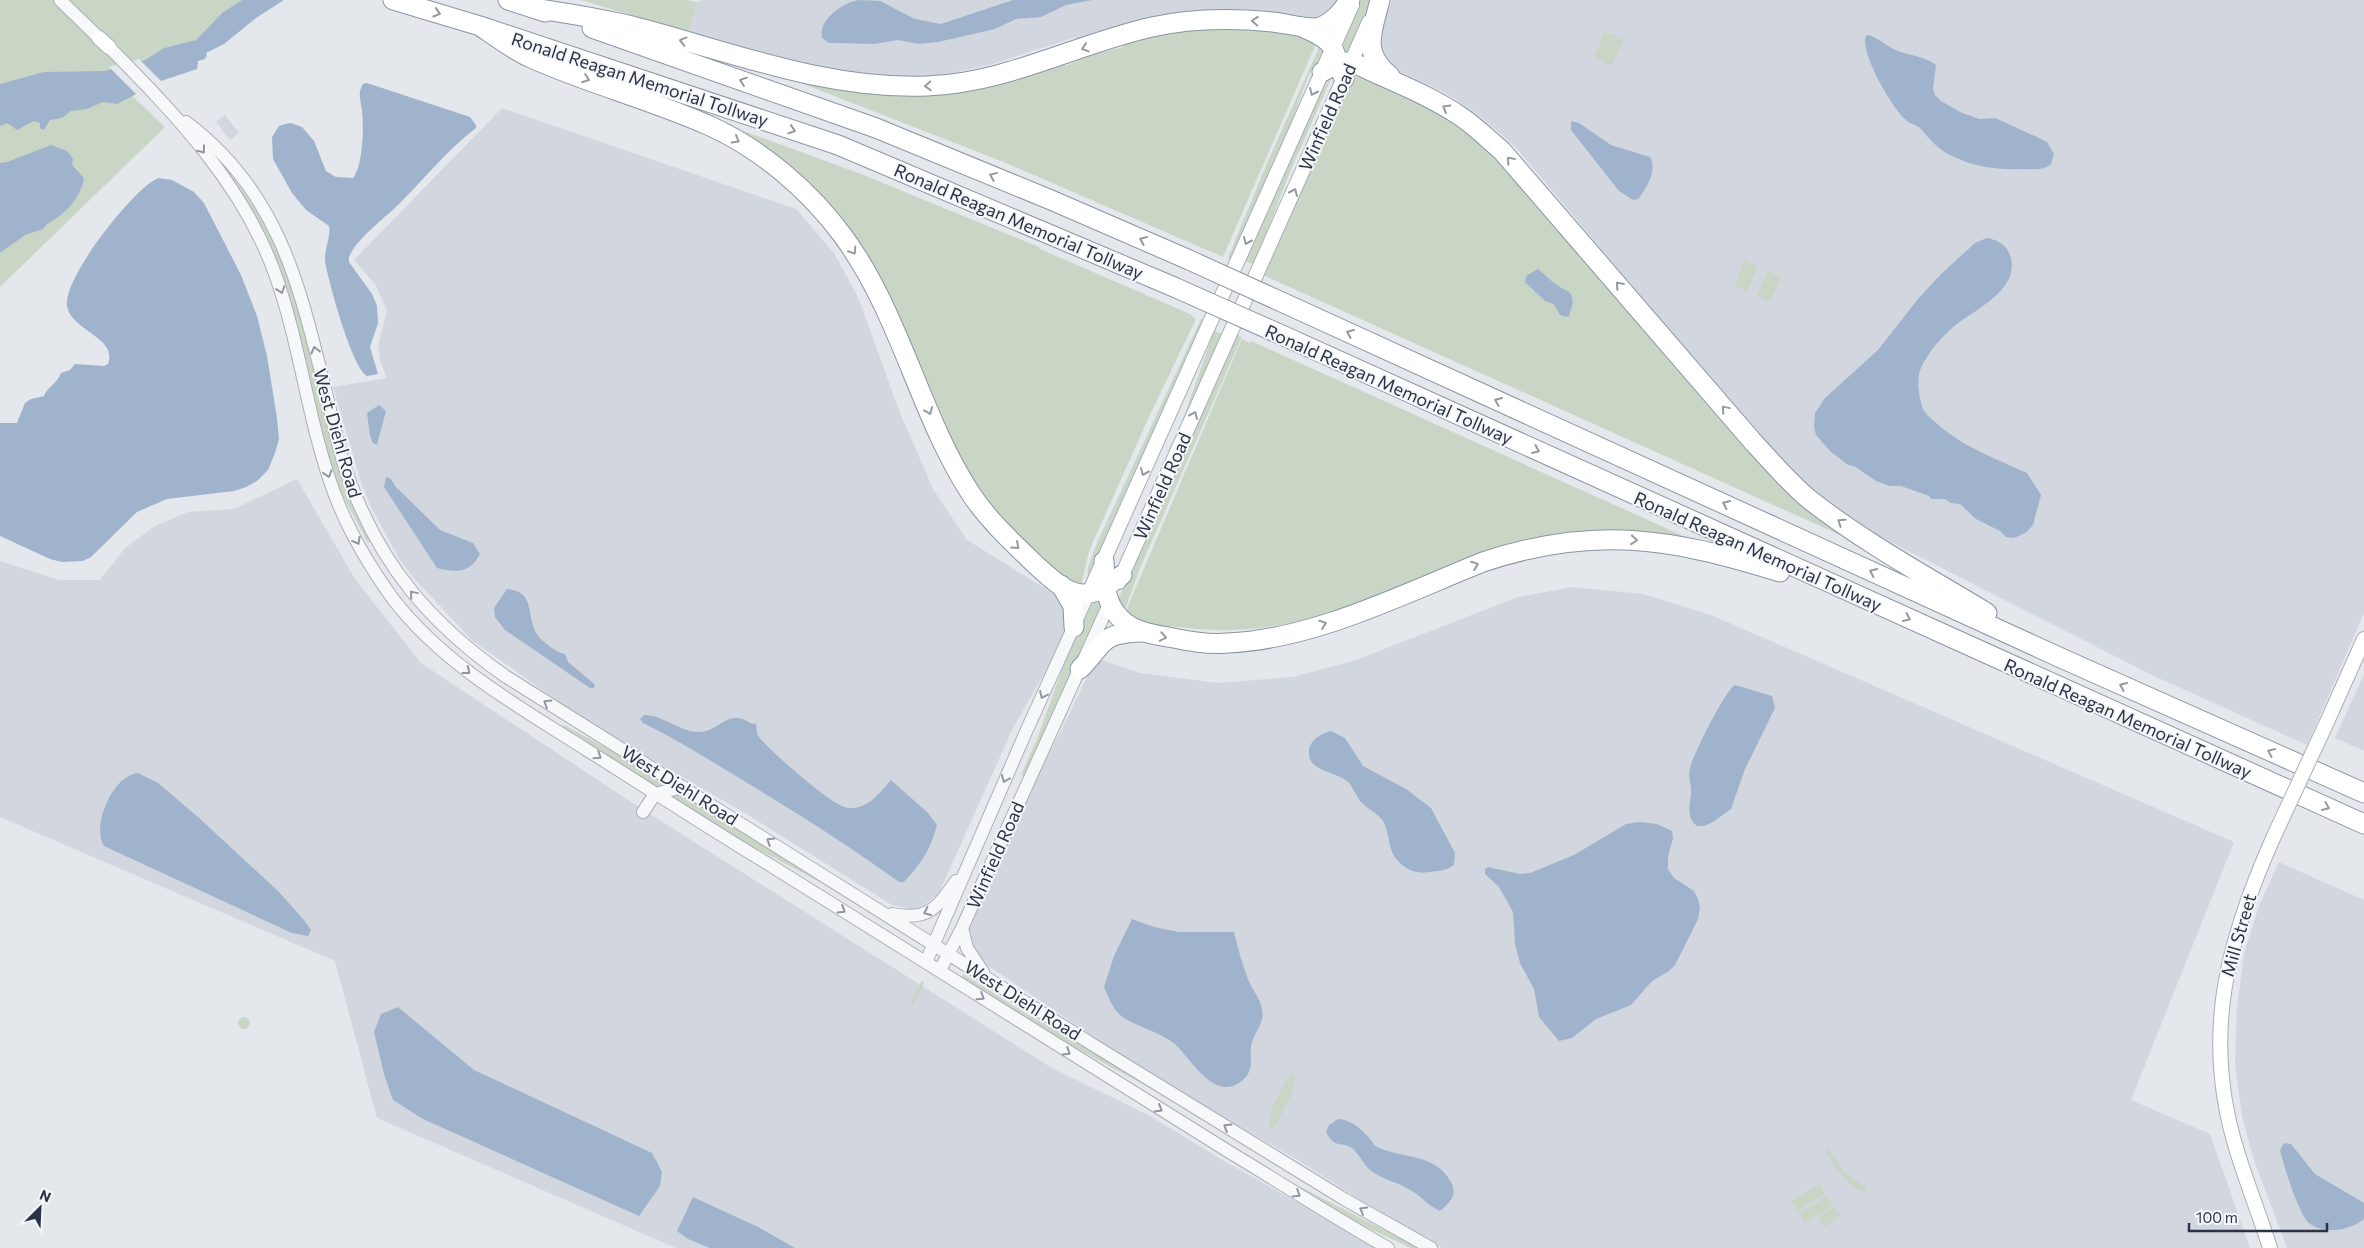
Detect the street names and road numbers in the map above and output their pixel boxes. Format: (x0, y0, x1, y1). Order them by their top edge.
street label: Ronald Reagan Memorial Tollway (509, 27, 771, 131)
street label: Winfield Road (1294, 60, 1360, 174)
street label: Ronald Reagan Memorial Tollway (891, 158, 1147, 284)
street label: Ronald Reagan Memorial Tollway (1262, 319, 1516, 449)
street label: West Diehl Road (309, 366, 367, 500)
street label: Winfield Road (1129, 429, 1195, 543)
street label: Ronald Reagan Memorial Tollway (1631, 486, 1885, 616)
street label: Ronald Reagan Memorial Tollway (2001, 653, 2255, 783)
street label: West Diehl Road (618, 740, 742, 830)
street label: Winfield Road (962, 798, 1028, 912)
street label: Mill Street (2216, 891, 2260, 979)
street label: West Diehl Road (961, 955, 1085, 1045)

